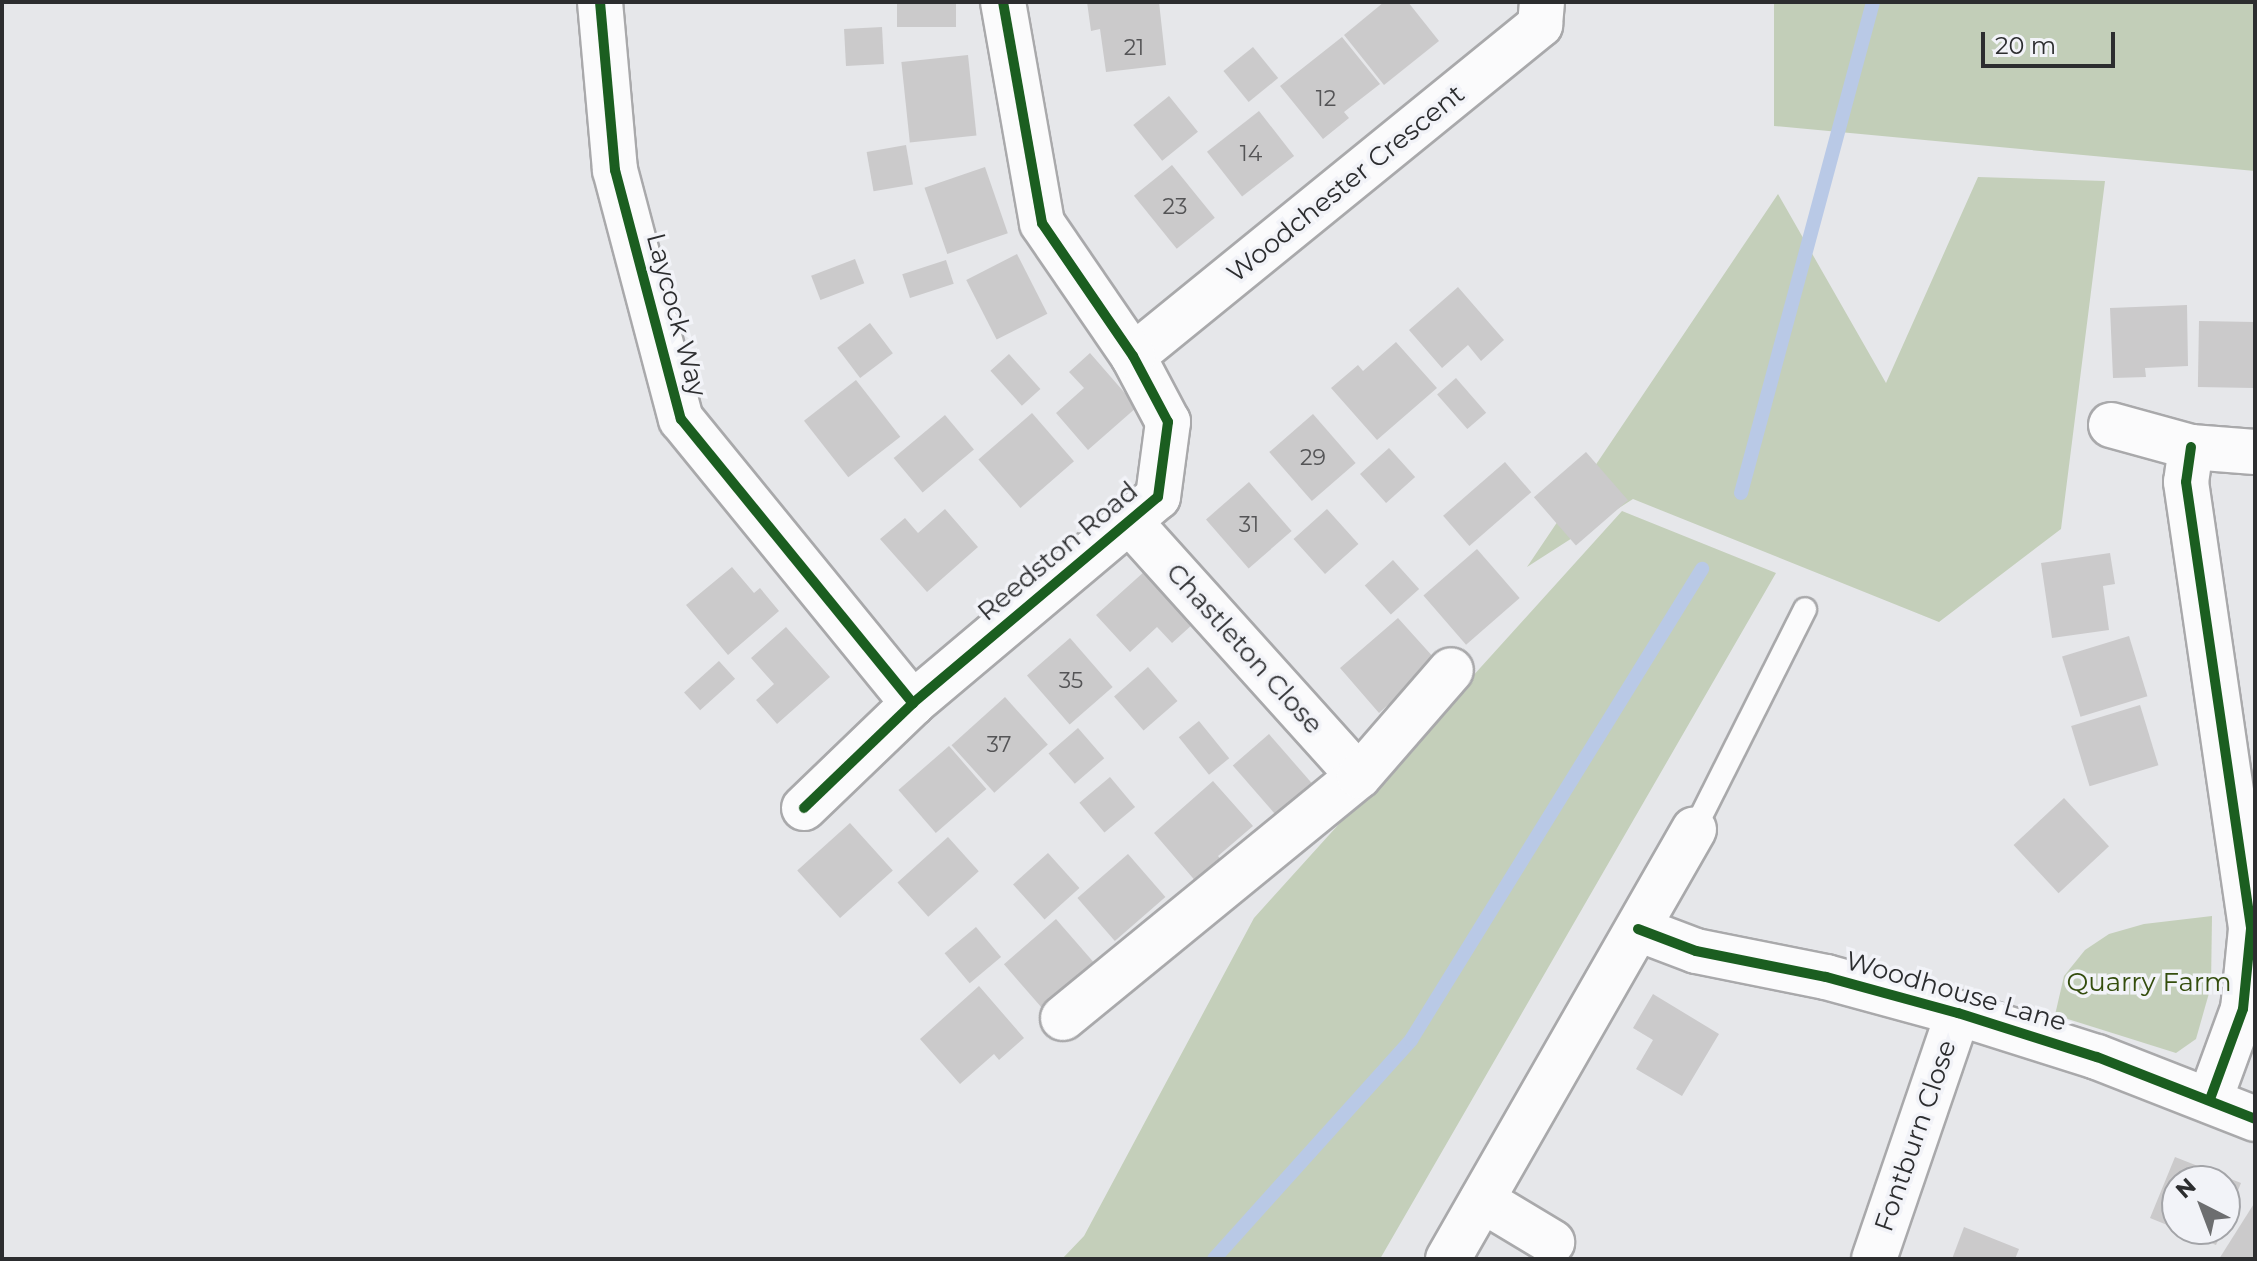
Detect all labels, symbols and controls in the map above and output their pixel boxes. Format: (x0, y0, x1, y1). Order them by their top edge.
scale bar (1985, 16, 2119, 66)
text: 20 m (1995, 31, 2056, 60)
house number: 21 (1124, 35, 1144, 61)
street label: Woodchester Crescent (1221, 79, 1471, 289)
house number: 12 (1316, 86, 1336, 112)
house number: 14 (1240, 141, 1262, 167)
house number: 23 (1163, 194, 1187, 220)
street label: Laycock Way (639, 230, 713, 400)
house number: 29 (1300, 445, 1326, 471)
street label: Reedston Road (972, 476, 1144, 628)
house number: 31 (1239, 512, 1259, 538)
street label: Chastleton Close (1159, 557, 1329, 741)
house number: 35 (1059, 668, 1083, 694)
house number: 37 (986, 732, 1012, 758)
street label: Woodhouse Lane (1842, 946, 2070, 1038)
park label: Quarry Farm (2066, 967, 2232, 999)
street label: Fontburn Close (1869, 1036, 1963, 1236)
north arrow (2161, 1165, 2241, 1245)
text: N (2170, 1172, 2202, 1204)

